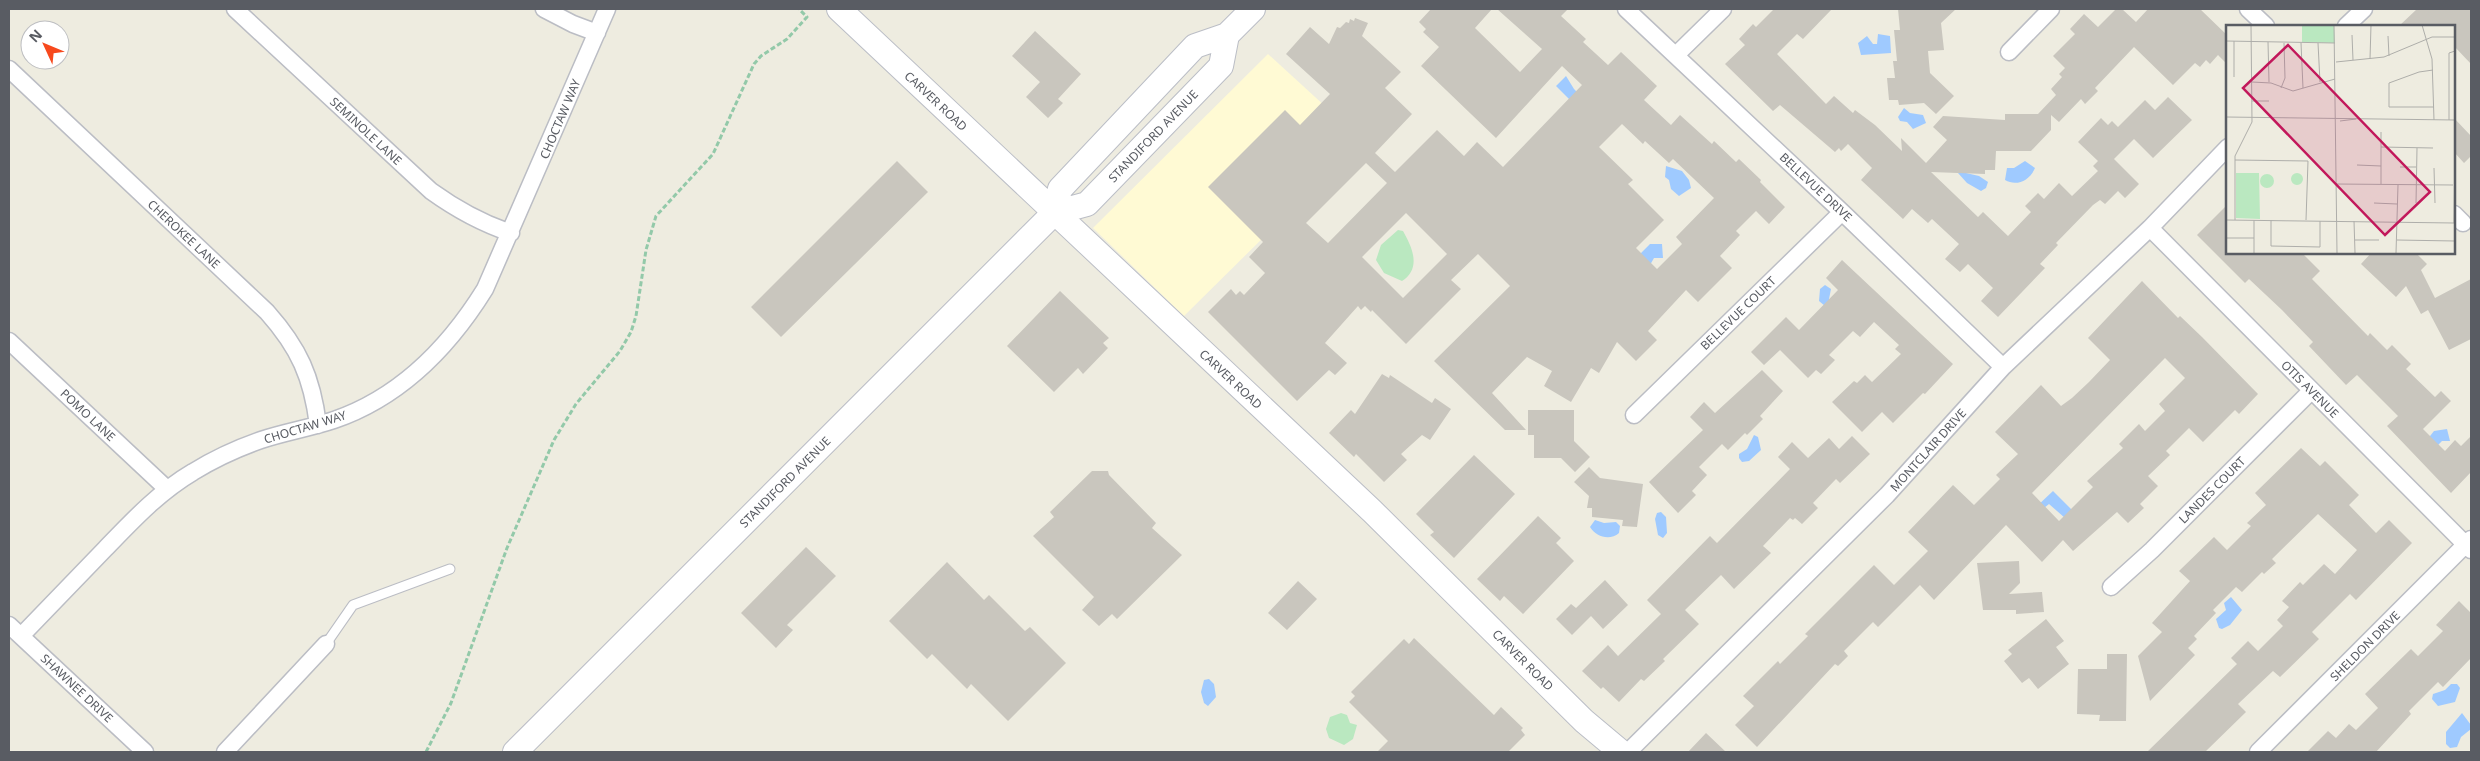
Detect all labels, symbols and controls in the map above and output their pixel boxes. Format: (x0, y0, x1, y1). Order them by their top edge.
north arrow (20, 20, 70, 70)
text: N (24, 25, 46, 46)
inset map (2226, 25, 2455, 254)
street label: CARVER ROAD (901, 67, 971, 135)
street label: CHOCTAW WAY (536, 76, 585, 162)
street label: STANDIFORD AVENUE (1104, 86, 1202, 186)
street label: SEMINOLE LANE (326, 93, 406, 169)
street label: BELLEVUE DRIVE (1776, 149, 1856, 225)
street label: CHEROKEE LANE (144, 196, 224, 272)
street label: BELLEVUE COURT (1696, 272, 1780, 354)
street label: CARVER ROAD (1196, 345, 1266, 413)
street label: OTIS AVENUE (2277, 356, 2343, 422)
street label: POMO LANE (57, 385, 119, 445)
street label: MONTCLAIR DRIVE (1886, 405, 1970, 495)
street label: CHOCTAW WAY (262, 406, 348, 448)
street label: STANDIFORD AVENUE (736, 433, 834, 531)
street label: LANDES COURT (2175, 453, 2249, 527)
street label: SHELDON DRIVE (2326, 607, 2404, 685)
street label: CARVER ROAD (1489, 626, 1558, 695)
street label: SHAWNEE DRIVE (37, 650, 117, 726)

